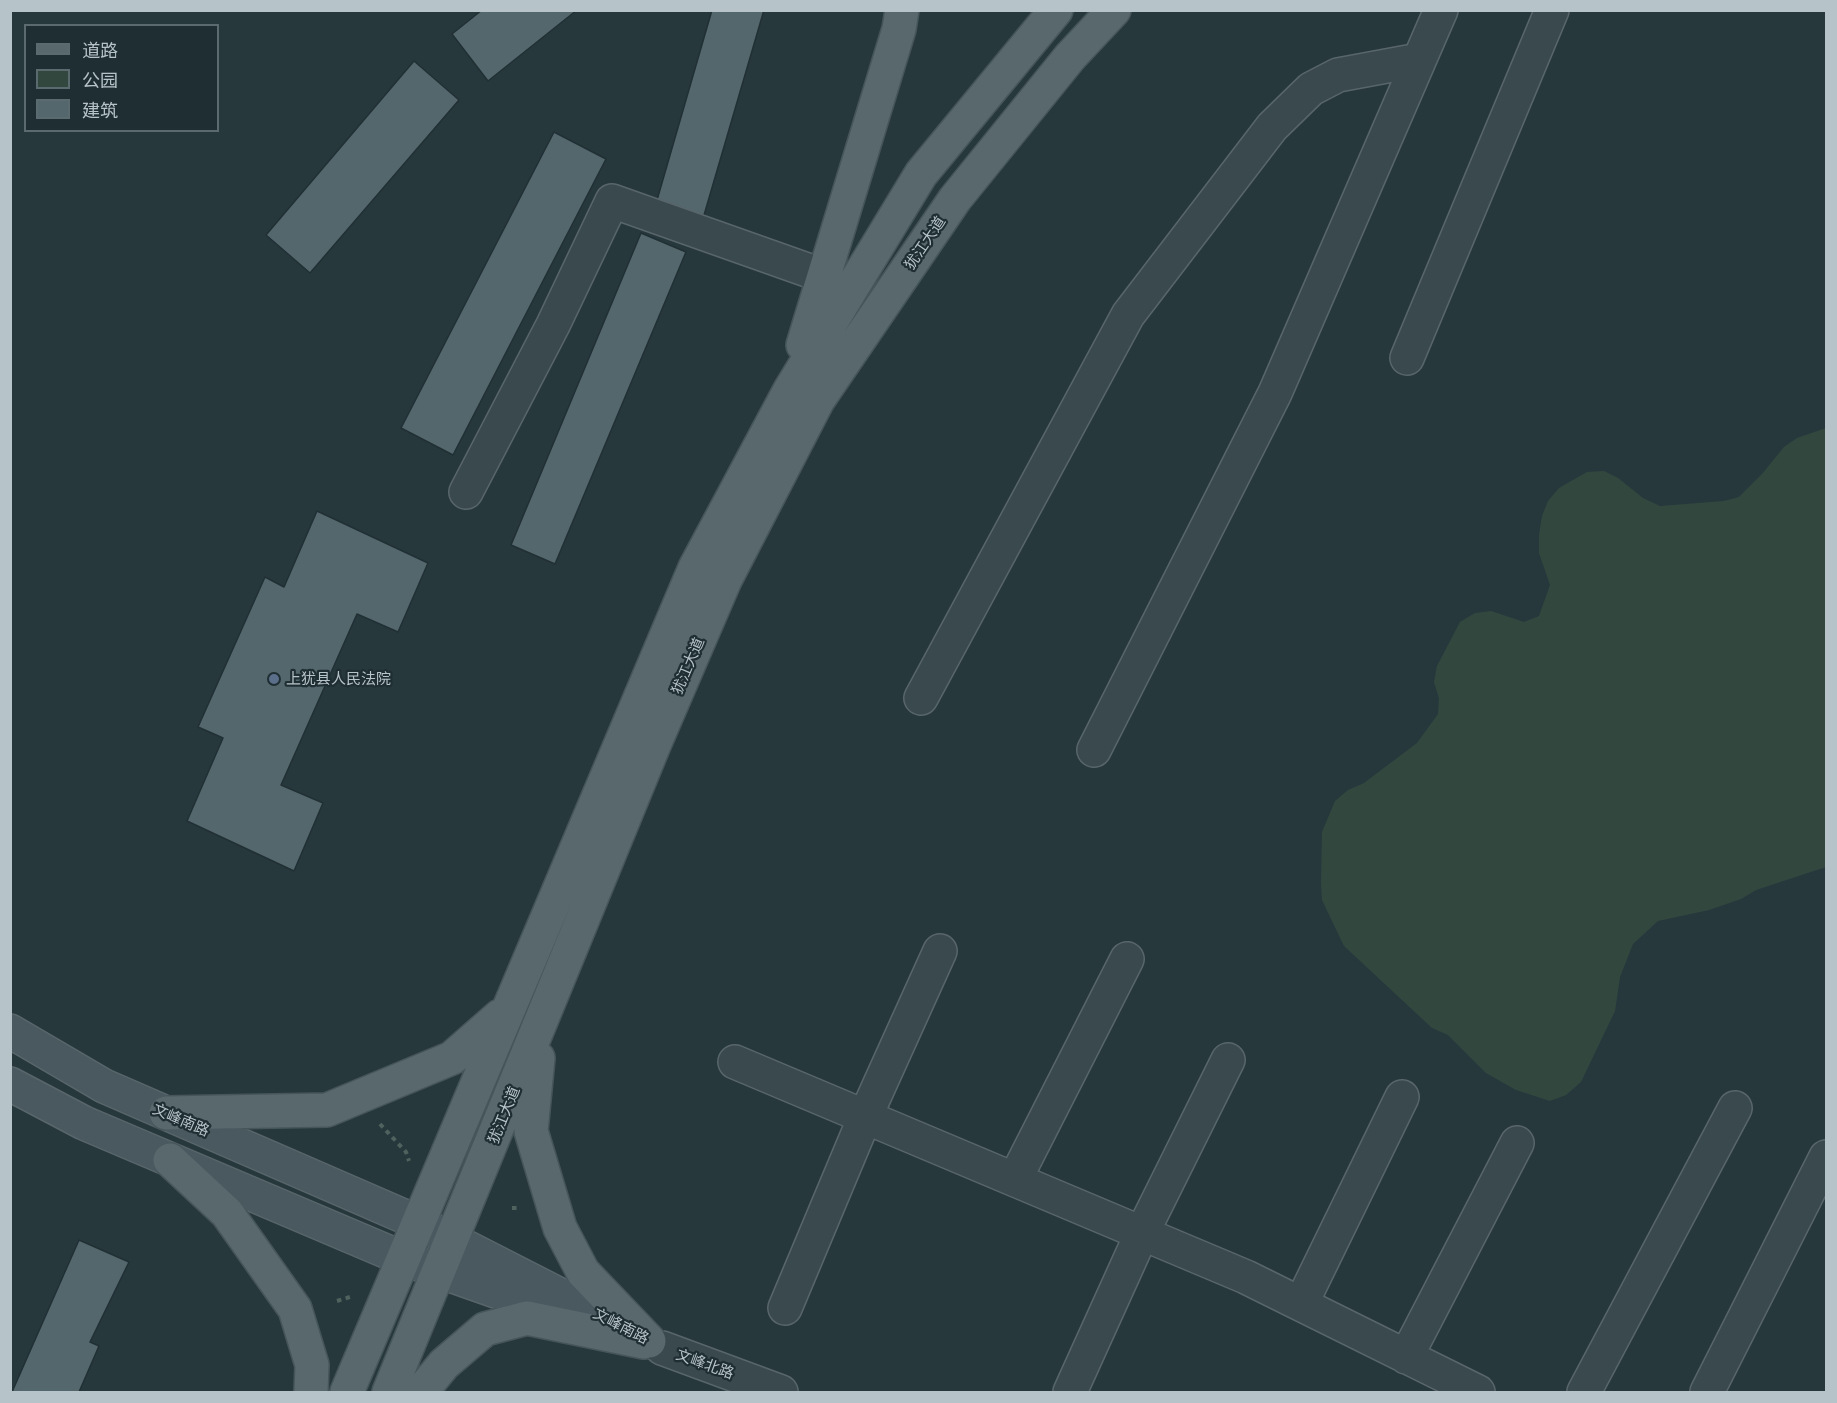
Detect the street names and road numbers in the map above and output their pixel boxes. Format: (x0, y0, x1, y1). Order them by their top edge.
street label: 犹江大道 (901, 213, 949, 273)
street label: 犹江大道 (668, 635, 708, 697)
street label: 犹江大道 (484, 1084, 524, 1146)
street label: 文峰南路 (150, 1100, 212, 1140)
street label: 文峰南路 (590, 1304, 652, 1348)
street label: 文峰北路 (674, 1345, 736, 1383)

